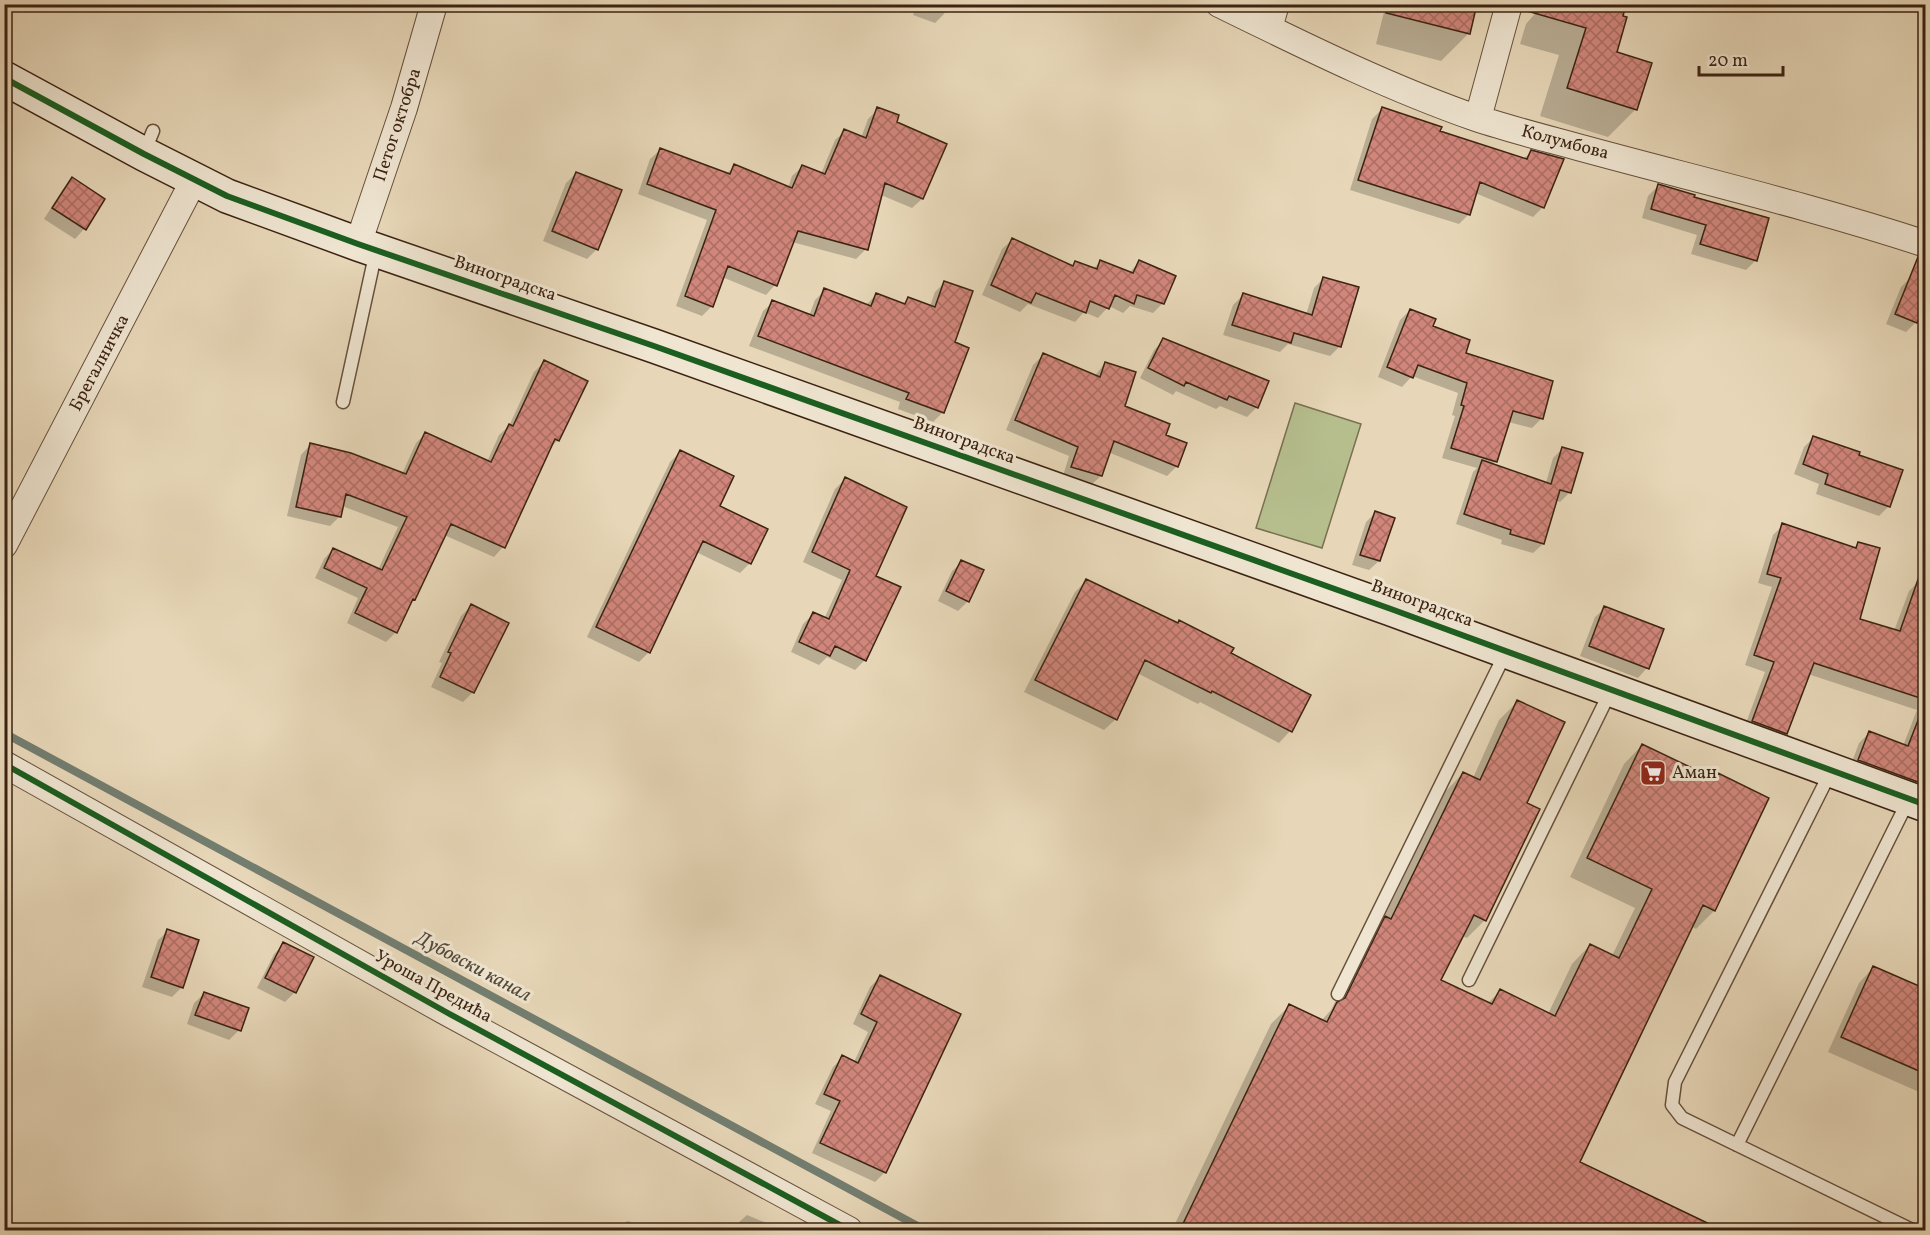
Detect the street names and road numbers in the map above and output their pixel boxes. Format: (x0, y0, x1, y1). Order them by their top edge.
street label: Петог октобра (368, 65, 428, 185)
street label: Колумбова (1518, 119, 1612, 167)
street label: Виноградска (451, 250, 560, 308)
street label: Брегалничка (64, 310, 136, 416)
street label: Виноградска (910, 411, 1018, 471)
street label: Виноградска (1368, 574, 1476, 634)
street label: Уроша Предића (370, 944, 496, 1030)

